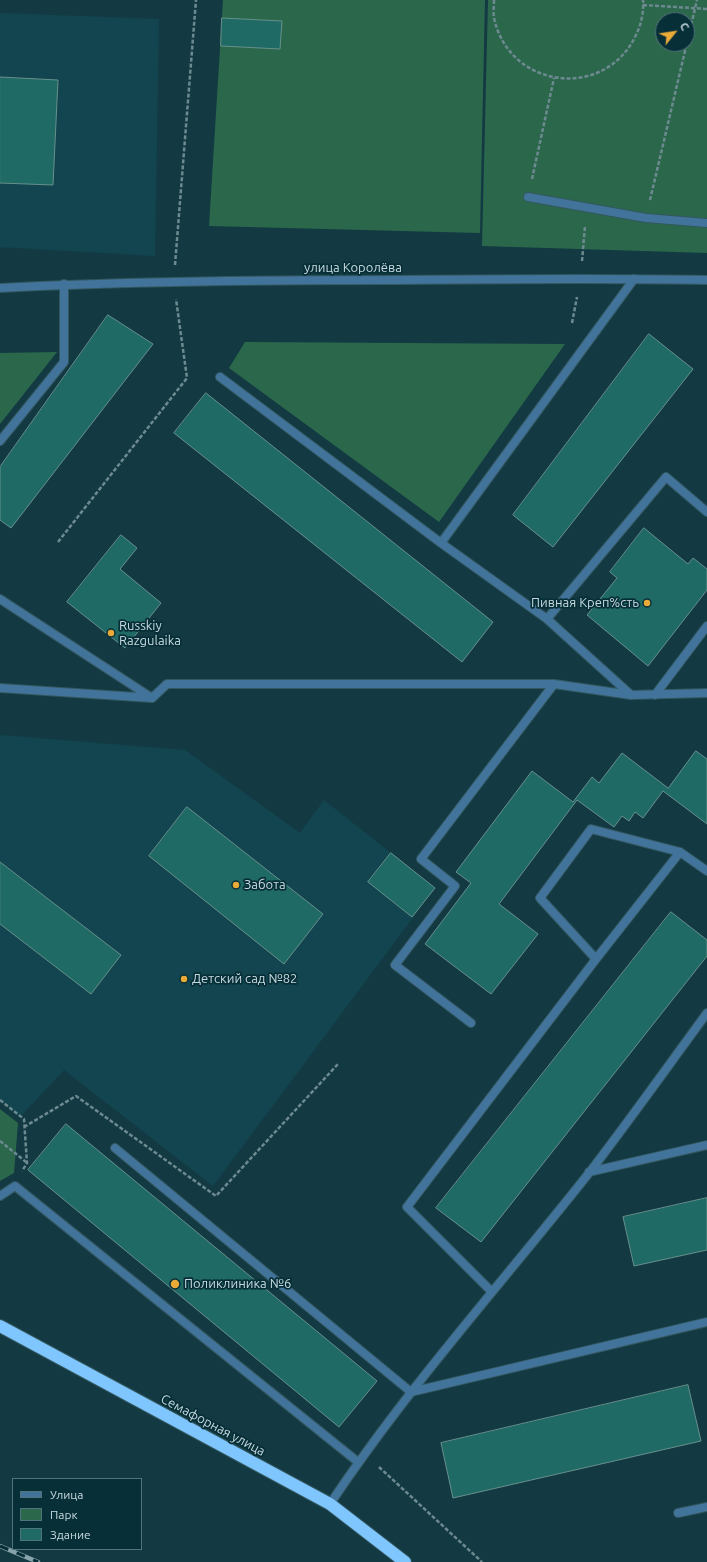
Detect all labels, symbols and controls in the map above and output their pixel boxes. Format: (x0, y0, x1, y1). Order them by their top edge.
north arrow (655, 12, 695, 52)
text: С (678, 20, 691, 33)
street label: улица Королёва (304, 260, 402, 276)
place label: Пивная Креп%сть (531, 595, 639, 611)
marker: Пивная Креп%сть (642, 598, 652, 608)
place label: Russkiy Razgulaika (119, 618, 181, 649)
marker: Russkiy Razgulaika (106, 628, 116, 638)
place label: Забота (244, 877, 286, 893)
marker: Забота (231, 880, 241, 890)
place label: Детский сад №82 (192, 971, 297, 987)
marker: Детский сад №82 (179, 974, 189, 984)
place label: Поликлиника №6 (184, 1276, 291, 1292)
marker: Поликлиника №6 (169, 1278, 181, 1290)
street label: Семафорная улица (158, 1391, 268, 1459)
legend (12, 1478, 142, 1550)
text: Улица (50, 1488, 83, 1501)
text: Парк (50, 1508, 78, 1521)
text: Здание (50, 1528, 91, 1541)

